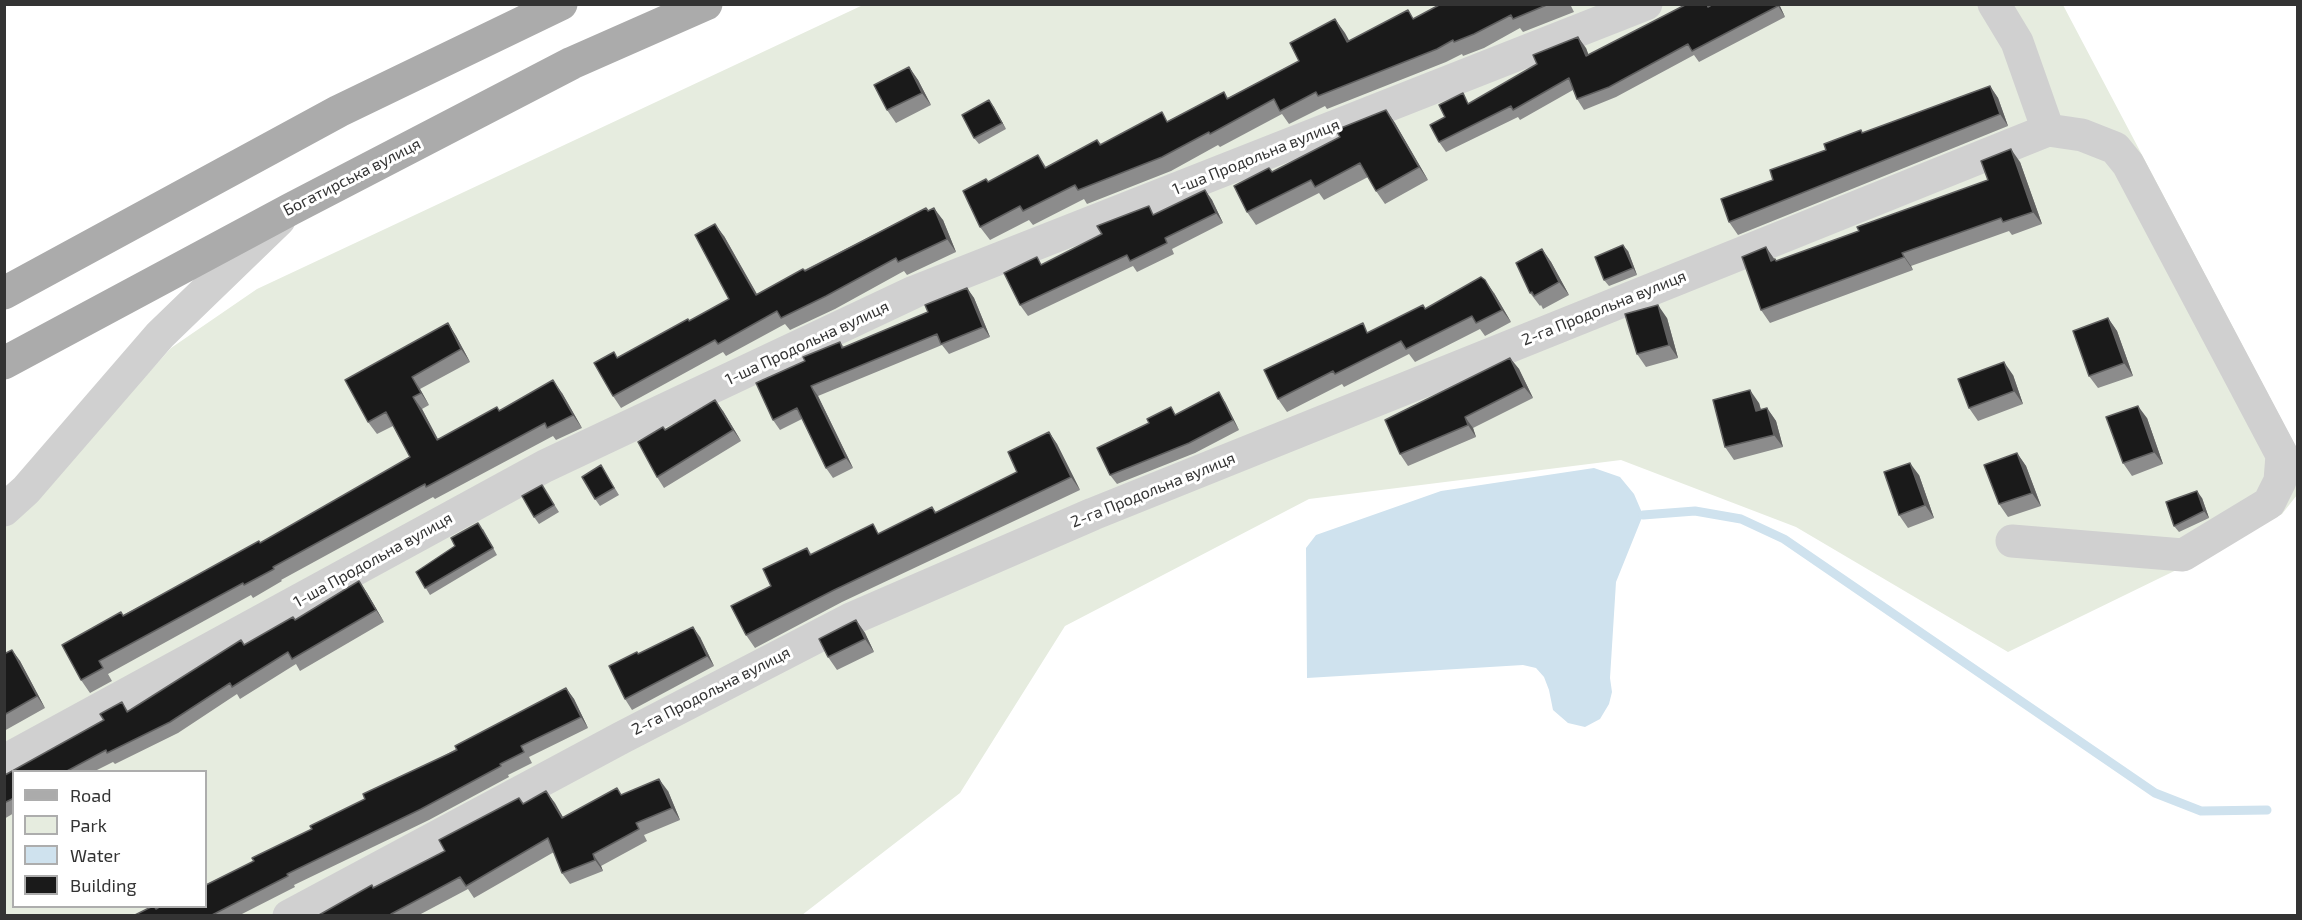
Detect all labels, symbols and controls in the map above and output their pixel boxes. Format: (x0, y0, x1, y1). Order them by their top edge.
street label: 1-ша Продольна вулиця (1170, 115, 1342, 199)
street label: Богатирська вулиця (280, 134, 424, 220)
street label: 2-га Продольна вулиця (1519, 266, 1689, 350)
street label: 1-ша Продольна вулиця (722, 297, 892, 389)
street label: 2-га Продольна вулиця (1068, 448, 1238, 532)
street label: 1-ша Продольна вулиця (290, 508, 456, 612)
street label: 2-га Продольна вулиця (628, 643, 794, 739)
legend (12, 770, 207, 908)
text: Road (70, 784, 111, 806)
text: Park (70, 814, 107, 836)
text: Water (70, 844, 120, 866)
text: Building (70, 874, 137, 896)

